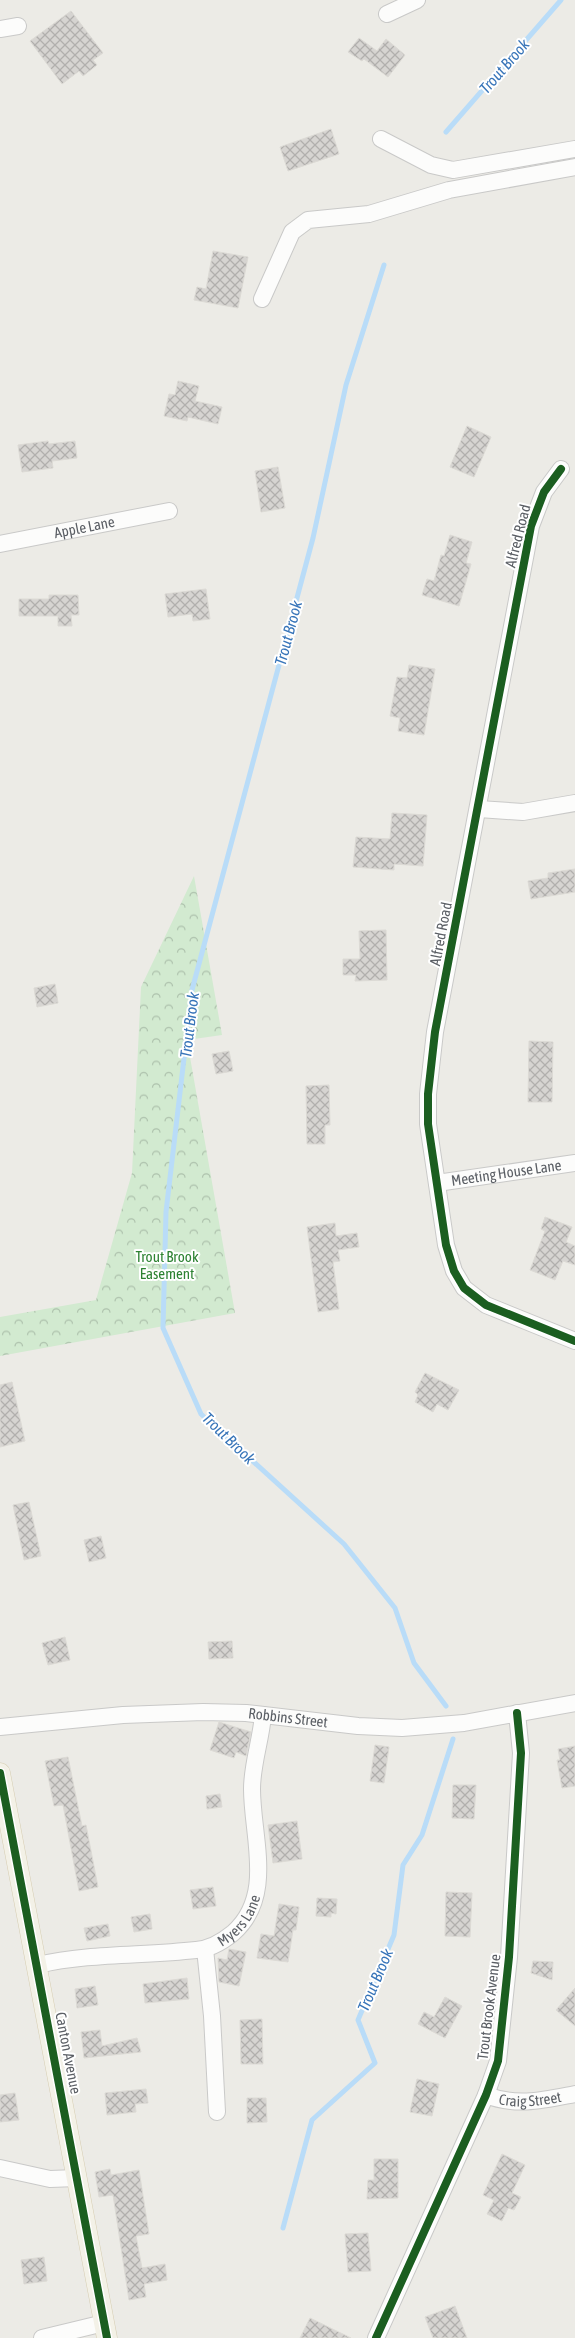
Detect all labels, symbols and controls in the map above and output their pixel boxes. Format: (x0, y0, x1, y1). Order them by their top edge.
water label: Trout Brook (475, 34, 533, 97)
street label: Alfred Road (501, 503, 534, 569)
street label: Apple Lane (53, 513, 116, 541)
water label: Trout Brook (271, 598, 306, 667)
street label: Alfred Road (426, 901, 455, 967)
water label: Trout Brook (176, 990, 202, 1059)
street label: Meeting House Lane (450, 1156, 563, 1189)
park label: Trout Brook Easement (135, 1248, 199, 1282)
water label: Trout Brook (199, 1409, 260, 1468)
street label: Robbins Street (247, 1704, 329, 1730)
street label: Myers Lane (214, 1893, 263, 1950)
water label: Trout Brook (354, 1945, 397, 2014)
street label: Trout Brook Avenue (474, 1953, 503, 2061)
street label: Canton Avenue (52, 2011, 85, 2095)
street label: Craig Street (497, 2088, 563, 2110)

